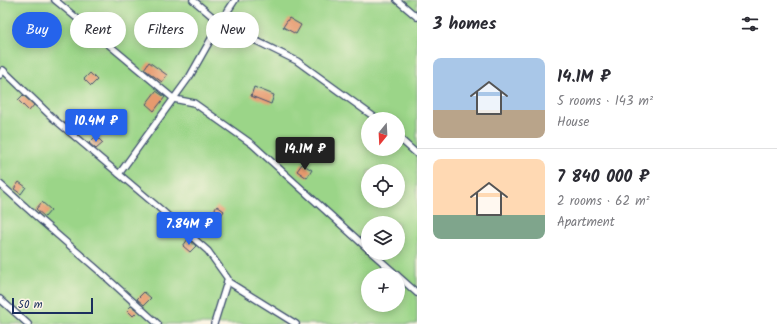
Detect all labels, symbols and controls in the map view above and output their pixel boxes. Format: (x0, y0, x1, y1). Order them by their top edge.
text: 3 homes (433, 11, 496, 38)
chip: Buy (12, 12, 62, 48)
chip: Rent (70, 12, 126, 48)
chip: Filters (134, 12, 198, 48)
chip: New (206, 12, 259, 48)
icon: filters (739, 13, 761, 35)
text: 14.1M ₽ (557, 64, 610, 91)
icon: home (465, 74, 513, 122)
text: 5 rooms · 143 m² (557, 91, 653, 112)
pin: 10.4M ₽ (59, 109, 133, 143)
text: 10.4M ₽ (74, 111, 118, 132)
north arrow (361, 112, 405, 156)
map controls (361, 112, 405, 312)
text: House (557, 112, 589, 133)
pin: 14.1M ₽ (268, 137, 342, 171)
text: 14.1M ₽ (285, 139, 325, 160)
button: locate (361, 164, 405, 208)
text: 7 840 000 ₽ (557, 164, 649, 191)
icon: home (465, 175, 513, 223)
text: 2 rooms · 62 m² (557, 191, 650, 212)
pin: 7.84M ₽ (152, 212, 226, 246)
text: Apartment (557, 212, 615, 233)
text: 7.84M ₽ (166, 214, 212, 235)
button: layers (361, 216, 405, 260)
button: + (361, 268, 405, 312)
scale bar (12, 296, 93, 315)
text: 50 m (18, 296, 43, 314)

